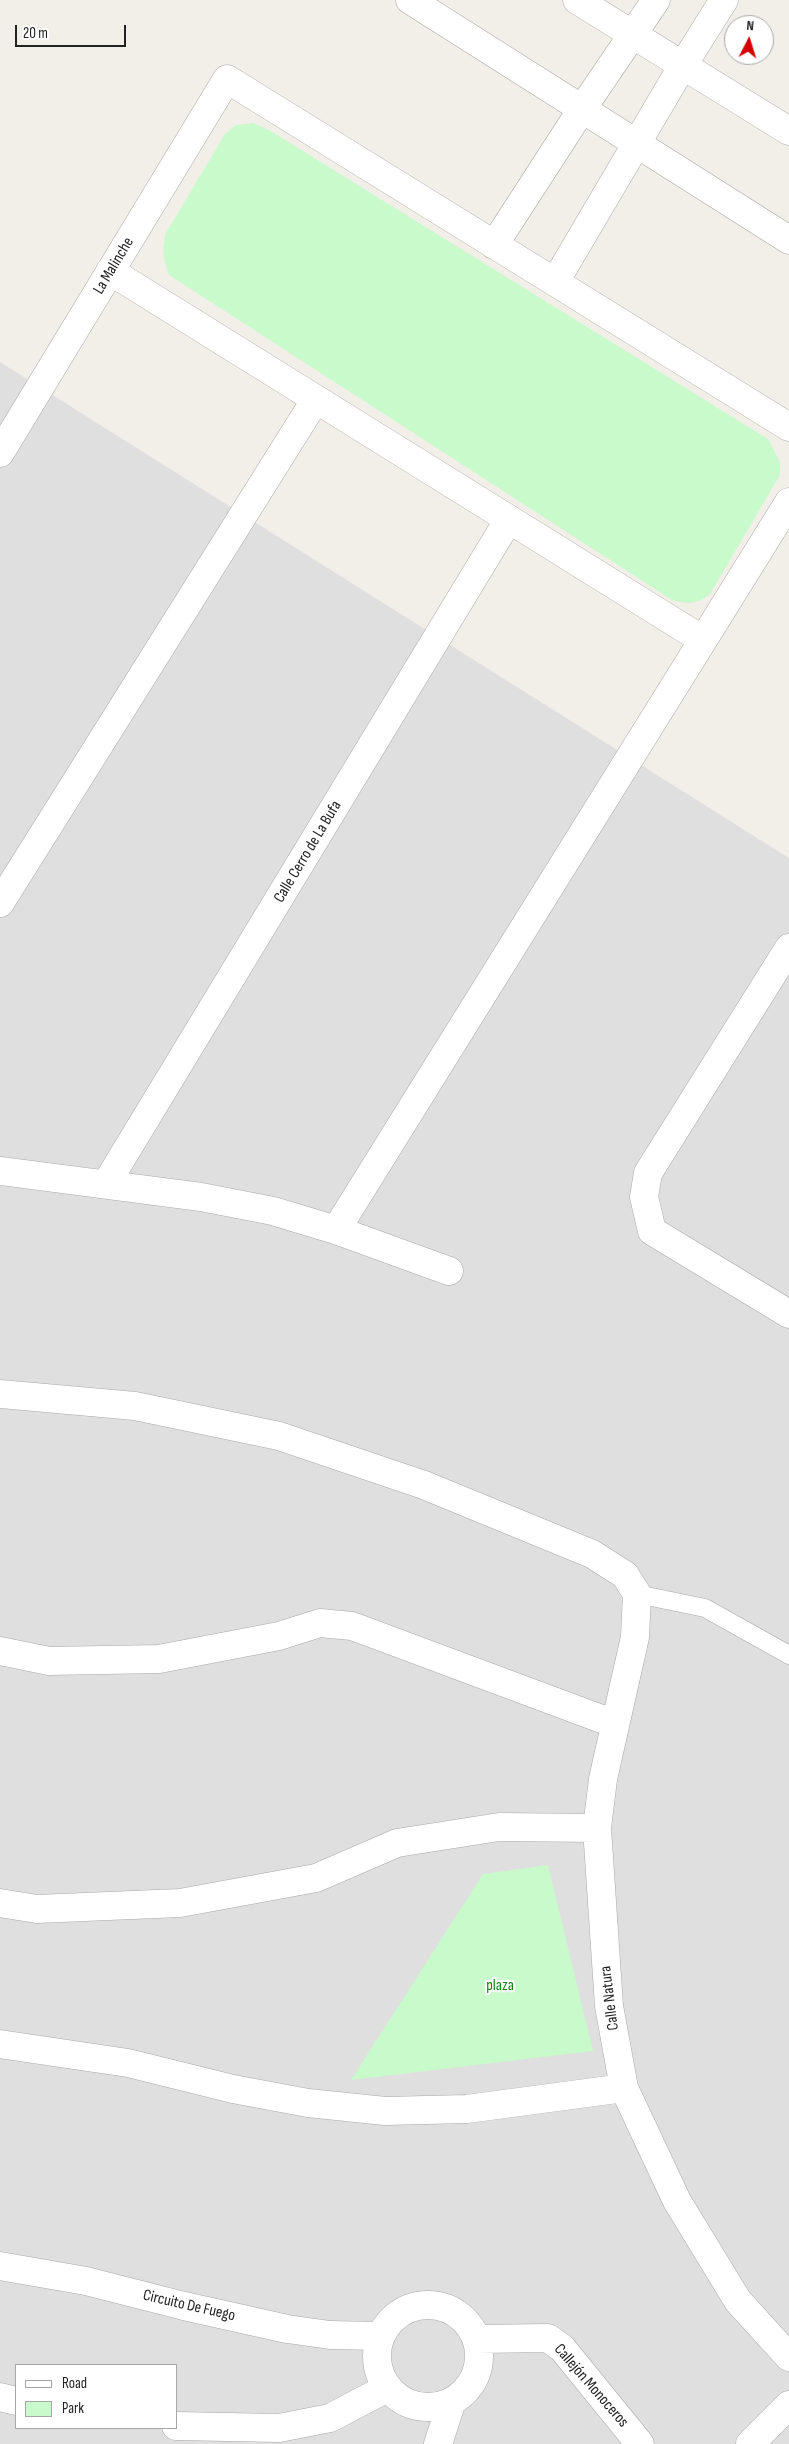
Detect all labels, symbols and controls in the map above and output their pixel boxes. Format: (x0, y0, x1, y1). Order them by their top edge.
scale bar (18, 15, 129, 47)
north arrow (724, 15, 774, 65)
text: N (746, 17, 755, 34)
text: 20 m (23, 24, 48, 43)
street label: La Malinche (90, 234, 138, 298)
street label: Calle Cerro de La Bufa (270, 798, 346, 906)
street label: Calle Natura (597, 1965, 623, 2031)
park label: plaza (486, 1976, 514, 1996)
street label: Circuito De Fuego (141, 2286, 237, 2326)
street label: Callejón Monoceros (550, 2340, 632, 2432)
legend (15, 2364, 178, 2429)
text: Road (62, 2374, 87, 2393)
text: Park (62, 2399, 84, 2418)

